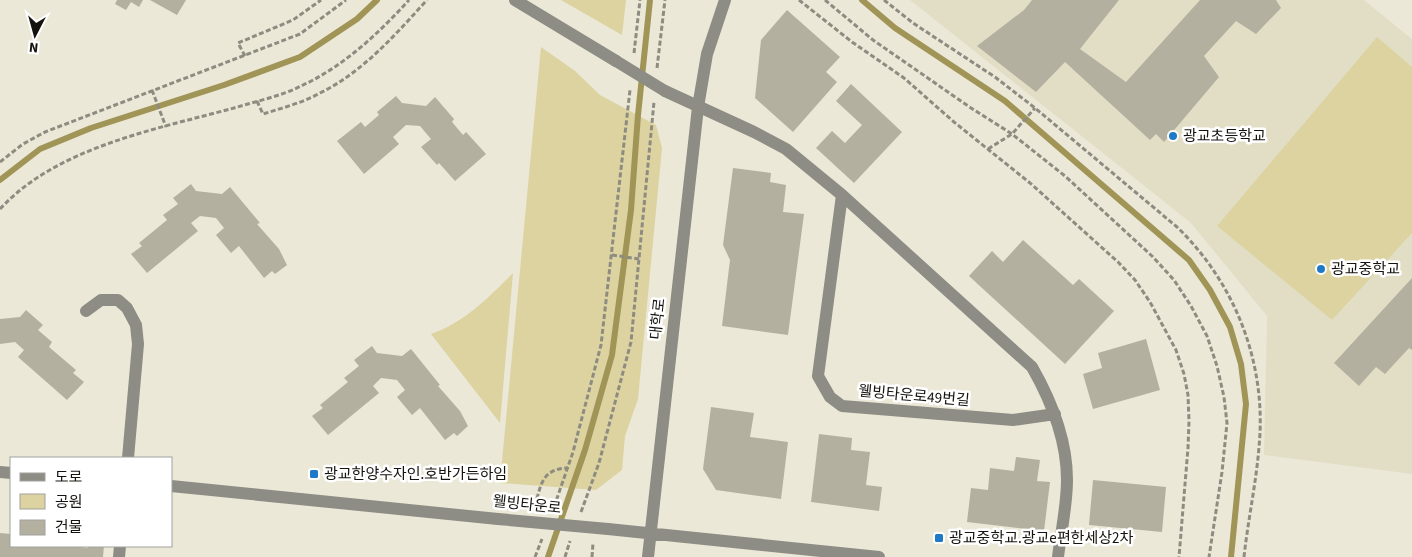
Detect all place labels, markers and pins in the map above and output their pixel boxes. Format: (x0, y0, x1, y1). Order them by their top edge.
place label: 광교초등학교 (1183, 126, 1266, 147)
marker: 광교초등학교 (1167, 130, 1179, 142)
place label: 광교중학교 (1331, 259, 1400, 280)
marker: 광교중학교 (1315, 263, 1327, 275)
place label: 광교한양수자인.호반가든하임 (324, 464, 507, 485)
marker: 광교한양수자인.호반가든하임 (308, 468, 320, 480)
place label: 광교중학교.광교e편한세상2차 (949, 528, 1133, 549)
marker: 광교중학교.광교e편한세상2차 (933, 532, 945, 544)

